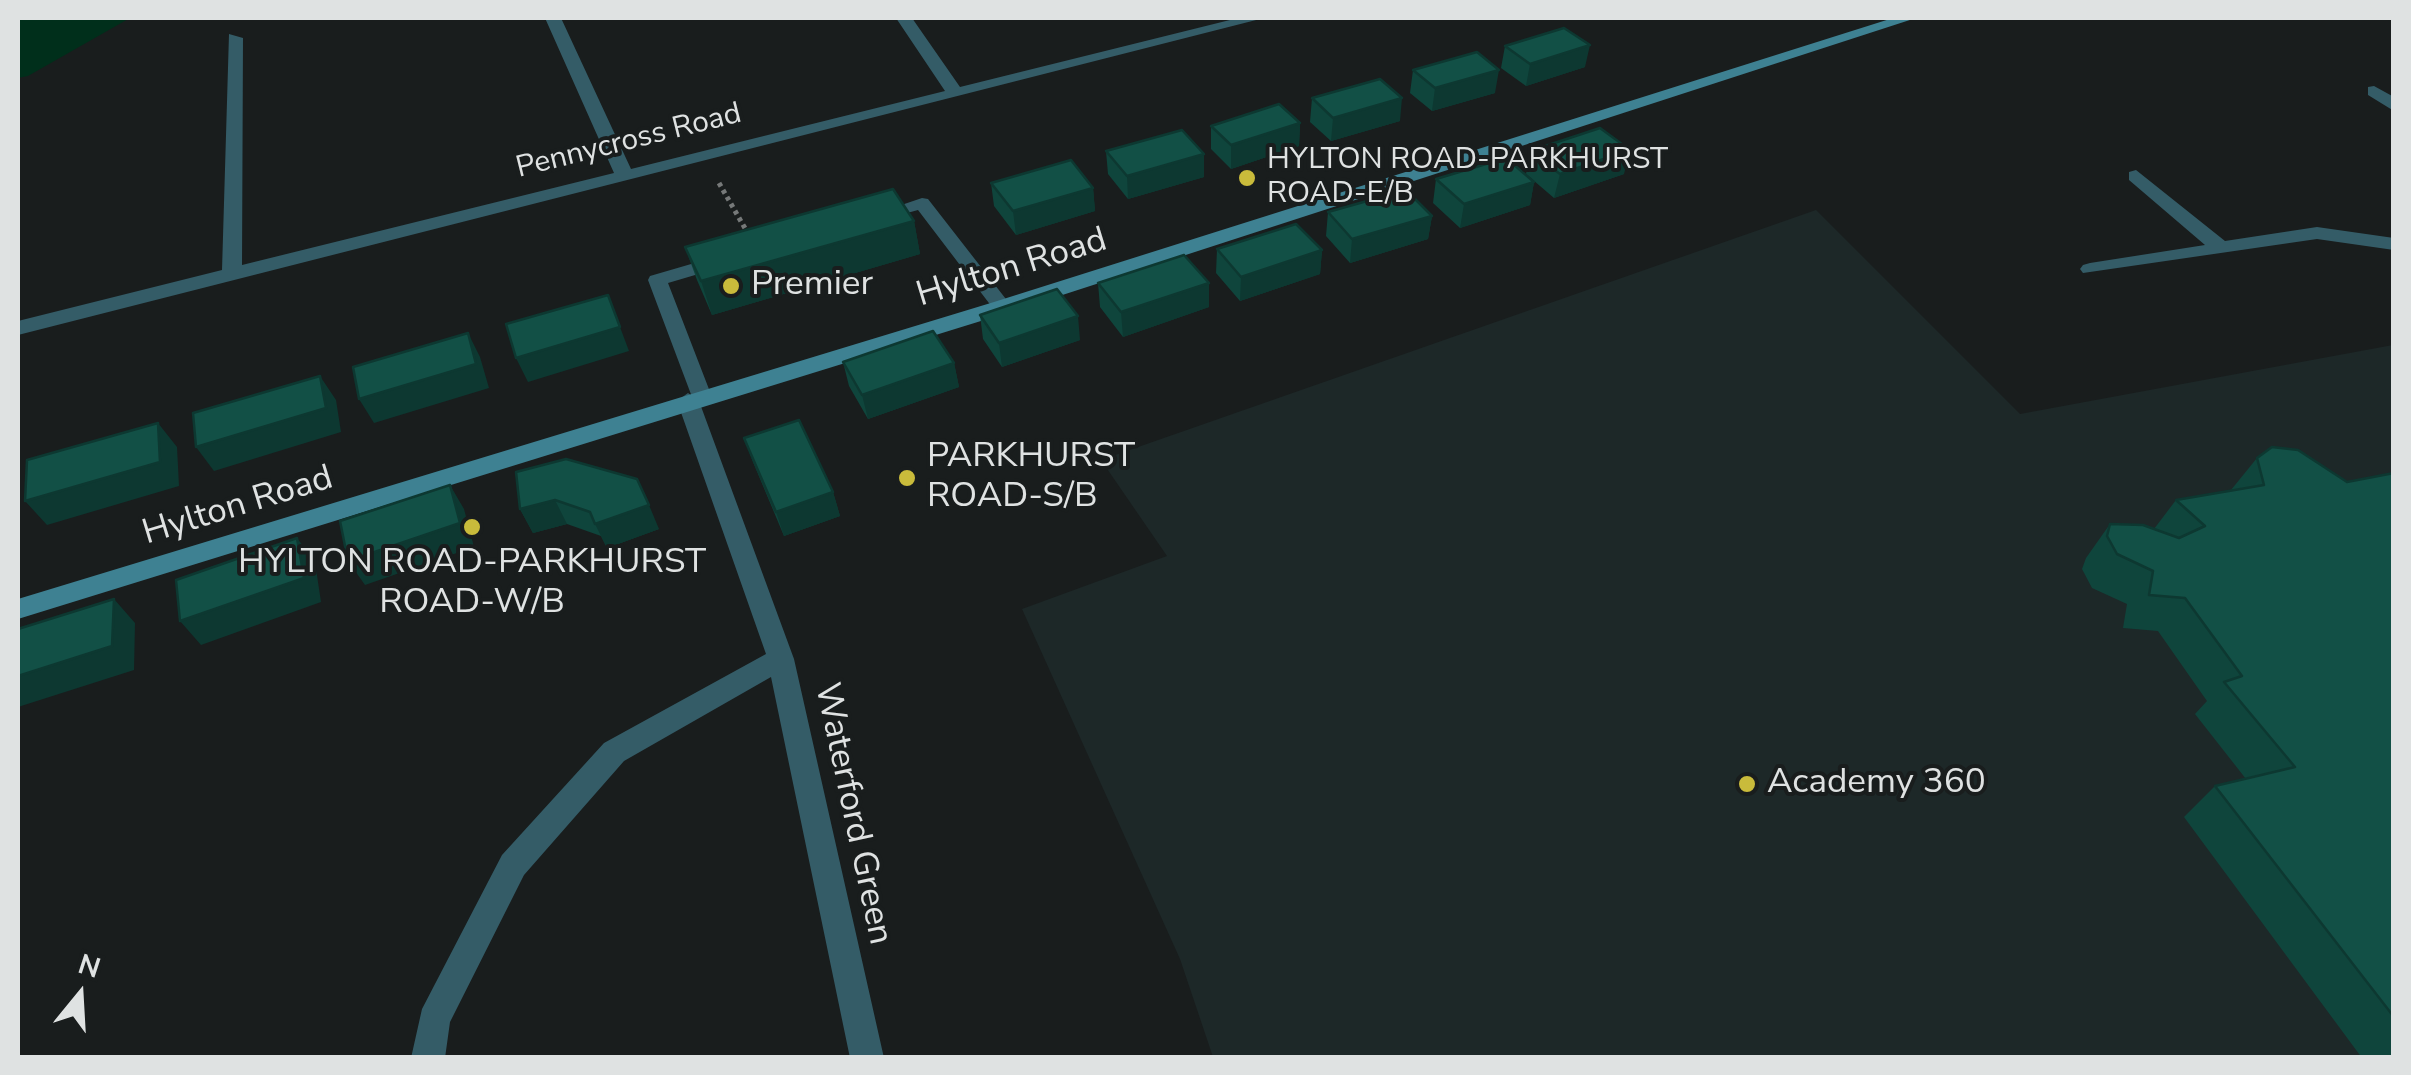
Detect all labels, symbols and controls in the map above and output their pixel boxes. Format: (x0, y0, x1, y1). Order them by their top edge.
street label: Pennycross Road (513, 97, 745, 187)
place label: HYLTON ROAD-PARKHURST ROAD-E/B (1267, 143, 1668, 214)
marker: HYLTON ROAD-PARKHURST ROAD-E/B (1236, 167, 1258, 189)
street label: Hylton Road (912, 220, 1112, 318)
place label: Premier (751, 265, 873, 307)
marker: Premier (720, 275, 742, 297)
place label: PARKHURST ROAD-S/B (927, 437, 1135, 519)
street label: Hylton Road (138, 458, 338, 556)
marker: PARKHURST ROAD-S/B (896, 467, 918, 489)
marker: HYLTON ROAD-PARKHURST ROAD-W/B (461, 516, 483, 538)
place label: HYLTON ROAD-PARKHURST ROAD-W/B (238, 543, 706, 625)
street label: Waterford Green (804, 679, 900, 949)
place label: Academy 360 (1767, 763, 1986, 805)
marker: Academy 360 (1736, 773, 1758, 795)
north arrow (30, 945, 130, 1045)
text: N (73, 945, 105, 988)

